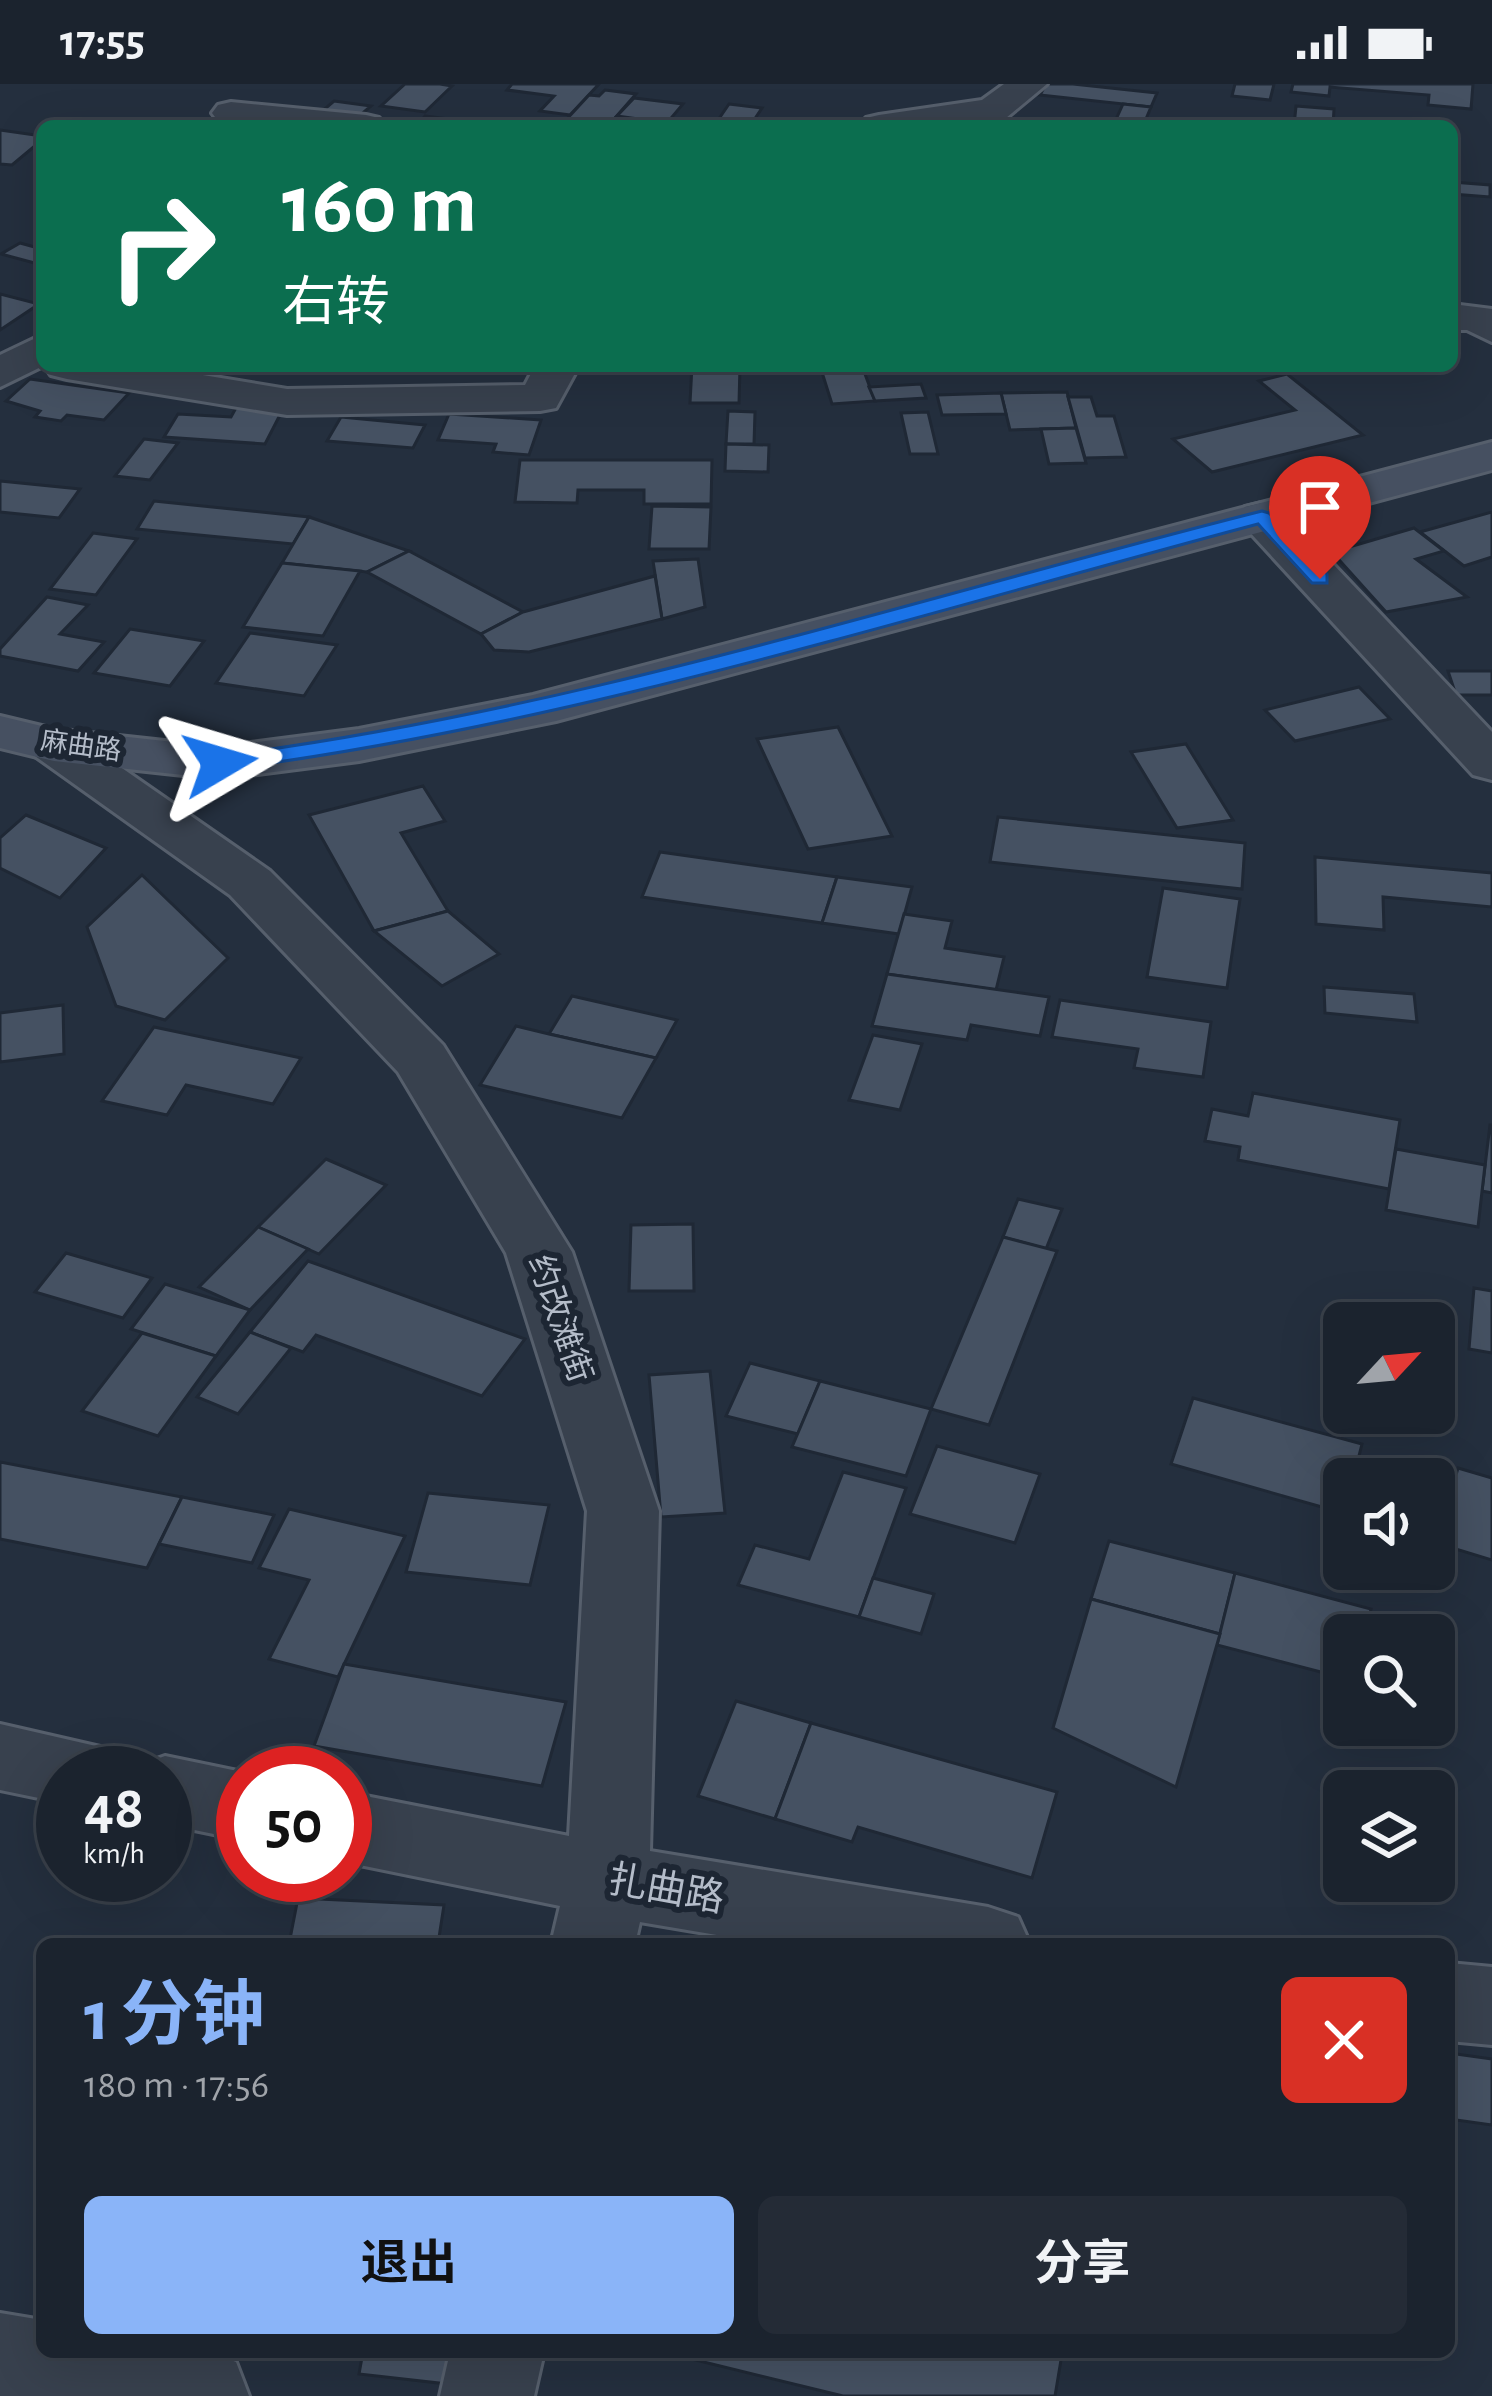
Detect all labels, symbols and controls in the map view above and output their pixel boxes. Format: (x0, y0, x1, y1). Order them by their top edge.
text: 17:55 (60, 19, 145, 64)
text: 160 m (282, 164, 477, 248)
icon: right (84, 168, 240, 324)
text: 右转 (282, 277, 390, 331)
pin (1269, 456, 1371, 579)
icon: arrive (1287, 474, 1353, 540)
position arrow (157, 700, 283, 826)
street label: 麻曲路 (39, 726, 123, 765)
street label: 约改滩街 (522, 1251, 598, 1387)
north arrow (1323, 1302, 1455, 1434)
map controls (1323, 1302, 1455, 1902)
button: sound (1323, 1458, 1455, 1590)
button: search (1323, 1614, 1455, 1746)
speed limit sign: 50 (216, 1746, 372, 1902)
button: layers (1323, 1770, 1455, 1902)
text: 48 (84, 1779, 144, 1839)
text: km/h (83, 1839, 145, 1869)
street label: 扎曲路 (605, 1859, 727, 1919)
button: close (1281, 1977, 1407, 2103)
text: 1 分钟 (84, 1981, 265, 2053)
text: 180 m · 17:56 (84, 2066, 269, 2105)
button: 退出 (84, 2196, 734, 2334)
button: 分享 (758, 2196, 1407, 2334)

